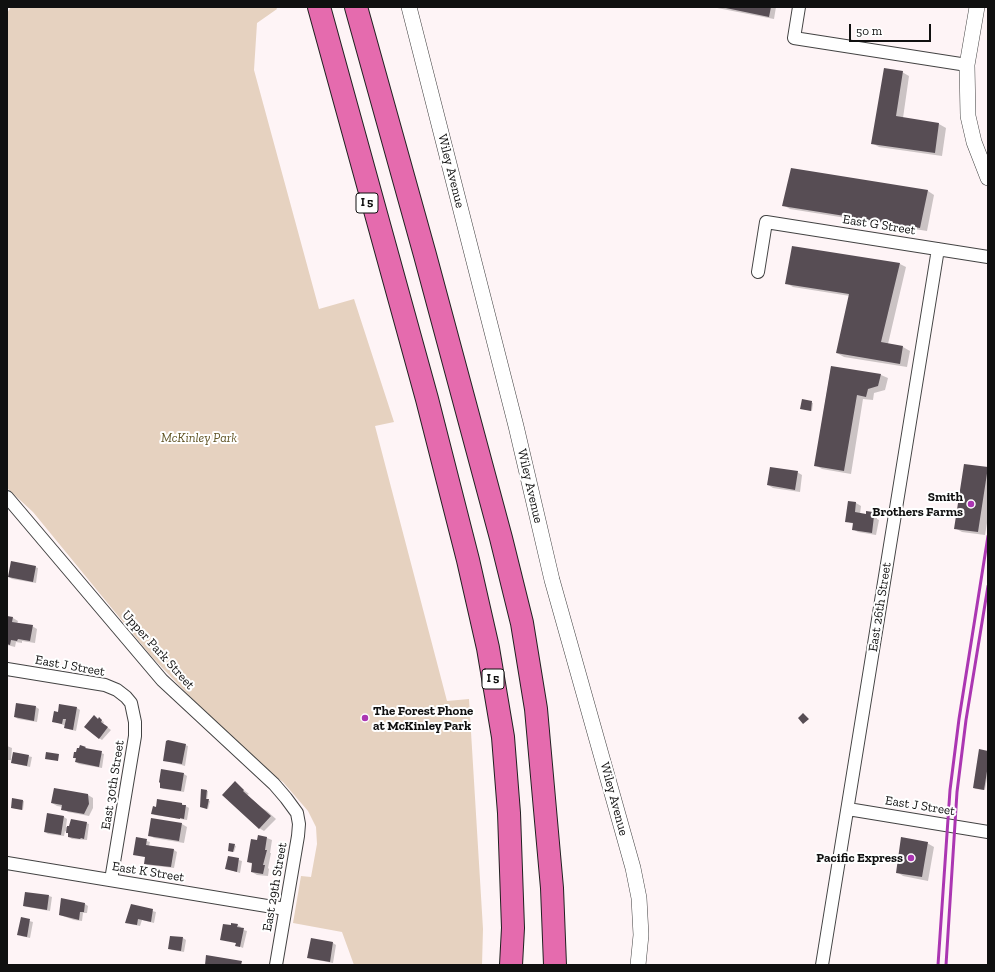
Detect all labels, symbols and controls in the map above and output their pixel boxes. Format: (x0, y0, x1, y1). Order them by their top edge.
scale bar (851, 16, 933, 42)
text: 50 m (856, 24, 882, 38)
street label: Wiley Avenue (434, 132, 468, 210)
road number: I 5 (356, 193, 378, 213)
street label: East G Street (841, 212, 917, 238)
park label: McKinley Park (161, 430, 237, 446)
street label: Wiley Avenue (514, 447, 546, 525)
place label: Smith Brothers Farms (872, 489, 963, 520)
marker: Smith Brothers Farms (966, 499, 976, 509)
street label: East 26th Street (865, 561, 895, 653)
street label: Upper Park Street (118, 607, 198, 693)
street label: East J Street (34, 652, 106, 680)
road number: I 5 (482, 669, 504, 689)
place label: The Forest Phone at McKinley Park (373, 703, 473, 734)
marker: The Forest Phone at McKinley Park (360, 713, 370, 723)
street label: East 30th Street (98, 739, 128, 831)
street label: Wiley Avenue (597, 760, 631, 838)
street label: East J Street (884, 793, 956, 819)
street label: East 29th Street (259, 841, 291, 933)
place label: Pacific Express (816, 850, 903, 866)
marker: Pacific Express (906, 853, 916, 863)
street label: East K Street (111, 859, 185, 885)

